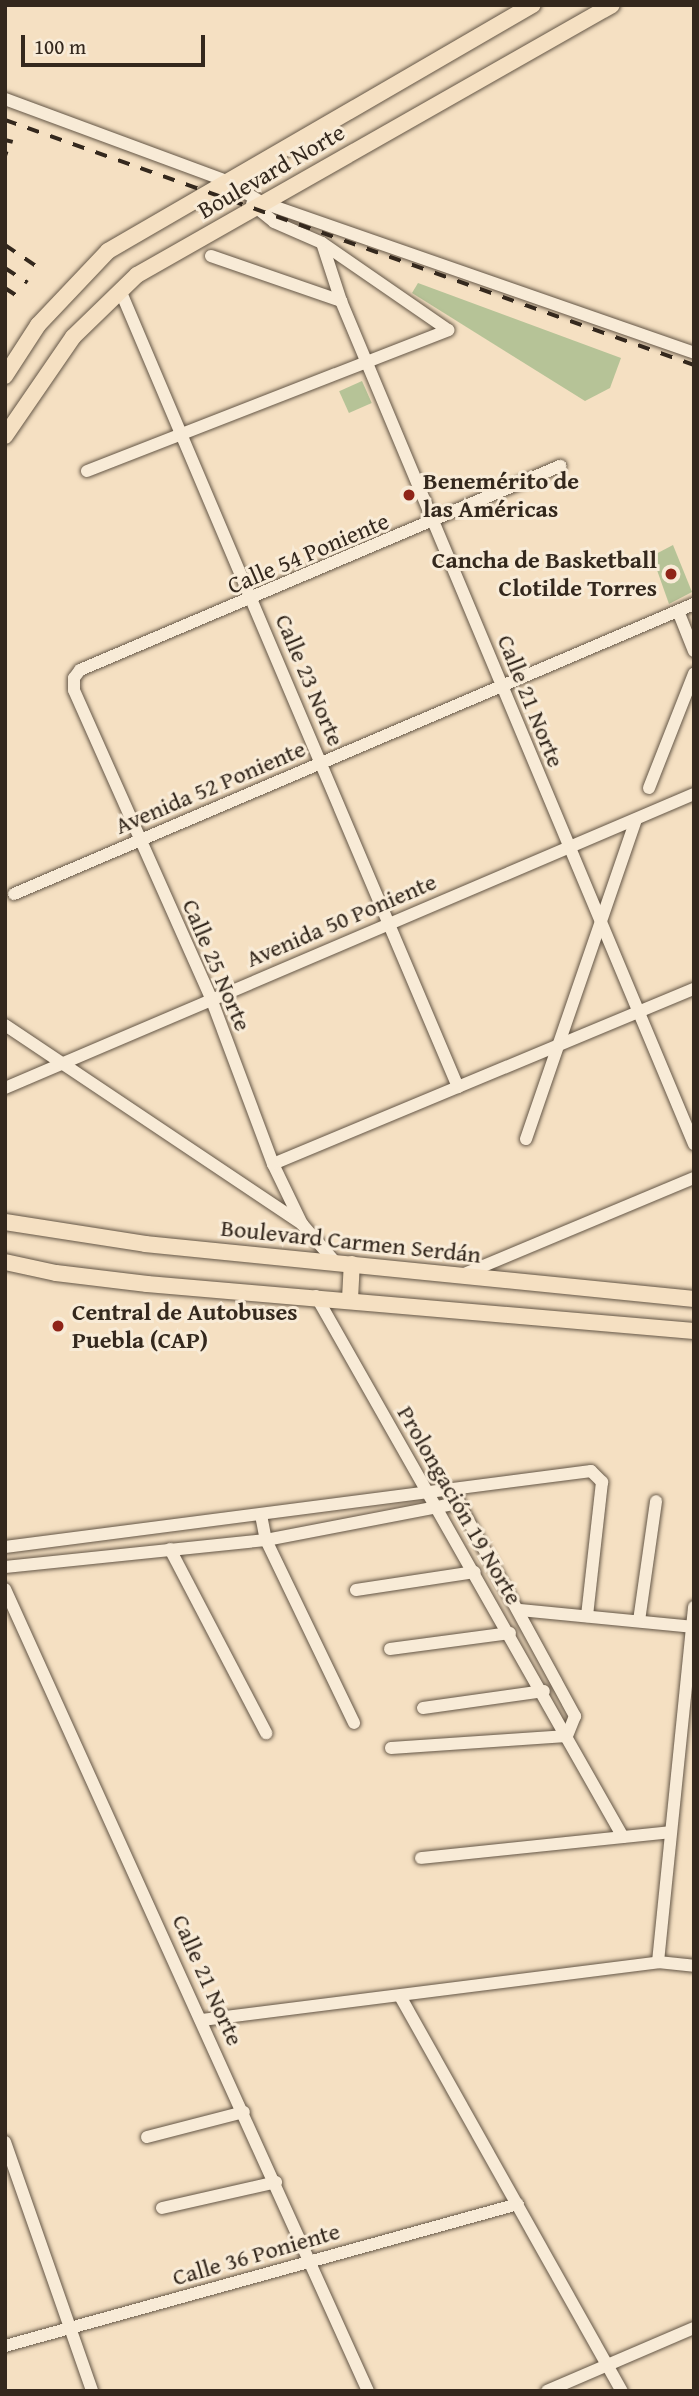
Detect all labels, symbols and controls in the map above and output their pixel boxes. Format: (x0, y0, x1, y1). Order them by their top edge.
scale bar (24, 21, 208, 65)
text: 100 m (34, 31, 86, 62)
street label: Boulevard Norte (192, 117, 350, 225)
place label: Benemérito de las Américas (423, 467, 579, 523)
marker: Benemérito de las Américas (401, 487, 417, 503)
street label: Calle 54 Poniente (223, 506, 393, 600)
place label: Cancha de Basketball Clotilde Torres (432, 546, 657, 602)
marker: Cancha de Basketball Clotilde Torres (663, 566, 679, 582)
street label: Calle 23 Norte (269, 610, 351, 750)
street label: Calle 21 Norte (491, 631, 571, 771)
street label: Avenida 52 Poniente (111, 734, 309, 840)
street label: Avenida 50 Poniente (242, 867, 440, 973)
street label: Calle 25 Norte (176, 895, 258, 1035)
street label: Boulevard Carmen Serdán (219, 1213, 483, 1269)
place label: Central de Autobuses Puebla (CAP) (72, 1298, 298, 1354)
marker: Central de Autobuses Puebla (CAP) (50, 1318, 66, 1334)
street label: Prolongación 19 Norte (391, 1400, 529, 1610)
street label: Calle 21 Norte (166, 1910, 250, 2050)
street label: Calle 36 Poniente (169, 2216, 343, 2292)

